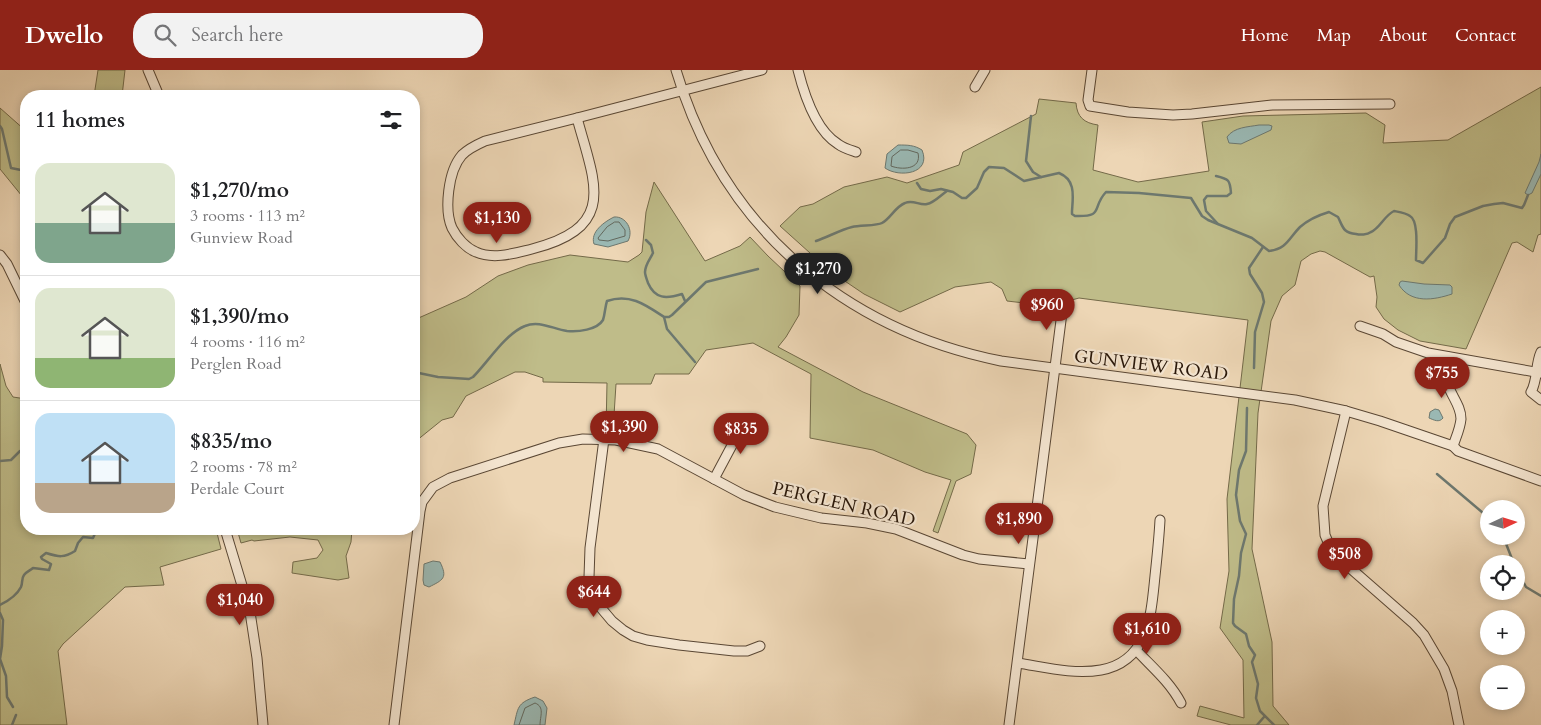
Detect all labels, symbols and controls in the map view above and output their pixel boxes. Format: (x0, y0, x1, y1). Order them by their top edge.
search box (133, 13, 483, 58)
text: Dwello (25, 19, 103, 52)
icon: search (151, 21, 179, 49)
text: Search here (191, 22, 283, 48)
text: Home (1241, 23, 1289, 48)
text: Map (1317, 23, 1351, 48)
text: About (1379, 23, 1427, 48)
text: Contact (1455, 23, 1516, 48)
text: 11 homes (35, 106, 125, 135)
icon: filters (377, 106, 405, 134)
text: $1,270/mo (190, 176, 289, 205)
icon: home (75, 183, 135, 243)
pin: $1,130 (456, 202, 538, 244)
text: 3 rooms · 113 m² (190, 205, 305, 227)
text: $1,130 (474, 207, 520, 229)
text: Gunview Road (190, 227, 293, 249)
pin: $1,270 (777, 252, 859, 295)
text: $1,270 (795, 258, 841, 280)
pin: $960 (1017, 288, 1077, 331)
text: $960 (1031, 294, 1063, 316)
text: $1,390/mo (190, 302, 289, 331)
icon: home (75, 308, 135, 368)
text: 4 rooms · 116 m² (190, 331, 305, 353)
street label: GUNVIEW ROAD (1073, 344, 1229, 387)
text: Perglen Road (190, 353, 281, 375)
pin: $755 (1412, 356, 1472, 399)
text: $755 (1426, 362, 1458, 384)
pin: $1,390 (583, 410, 665, 453)
pin: $835 (711, 412, 771, 455)
text: $1,390 (601, 416, 647, 438)
text: $835 (725, 418, 757, 440)
text: $835/mo (190, 427, 272, 456)
icon: home (75, 433, 135, 493)
text: 2 rooms · 78 m² (190, 456, 297, 478)
street label: PERGLEN ROAD (770, 476, 918, 533)
text: Perdale Court (190, 478, 284, 500)
north arrow (1480, 500, 1525, 545)
map controls (1480, 500, 1525, 710)
pin: $1,890 (978, 502, 1060, 545)
text: $1,890 (996, 508, 1042, 530)
pin: $508 (1315, 538, 1375, 580)
text: $508 (1329, 543, 1361, 565)
button: locate (1480, 555, 1525, 600)
pin: $644 (564, 576, 624, 618)
text: $644 (578, 581, 610, 603)
pin: $1,040 (199, 584, 281, 626)
text: $1,040 (217, 589, 263, 611)
button: + (1480, 610, 1525, 655)
pin: $1,610 (1106, 612, 1188, 655)
text: $1,610 (1124, 618, 1170, 640)
button: − (1480, 665, 1525, 710)

